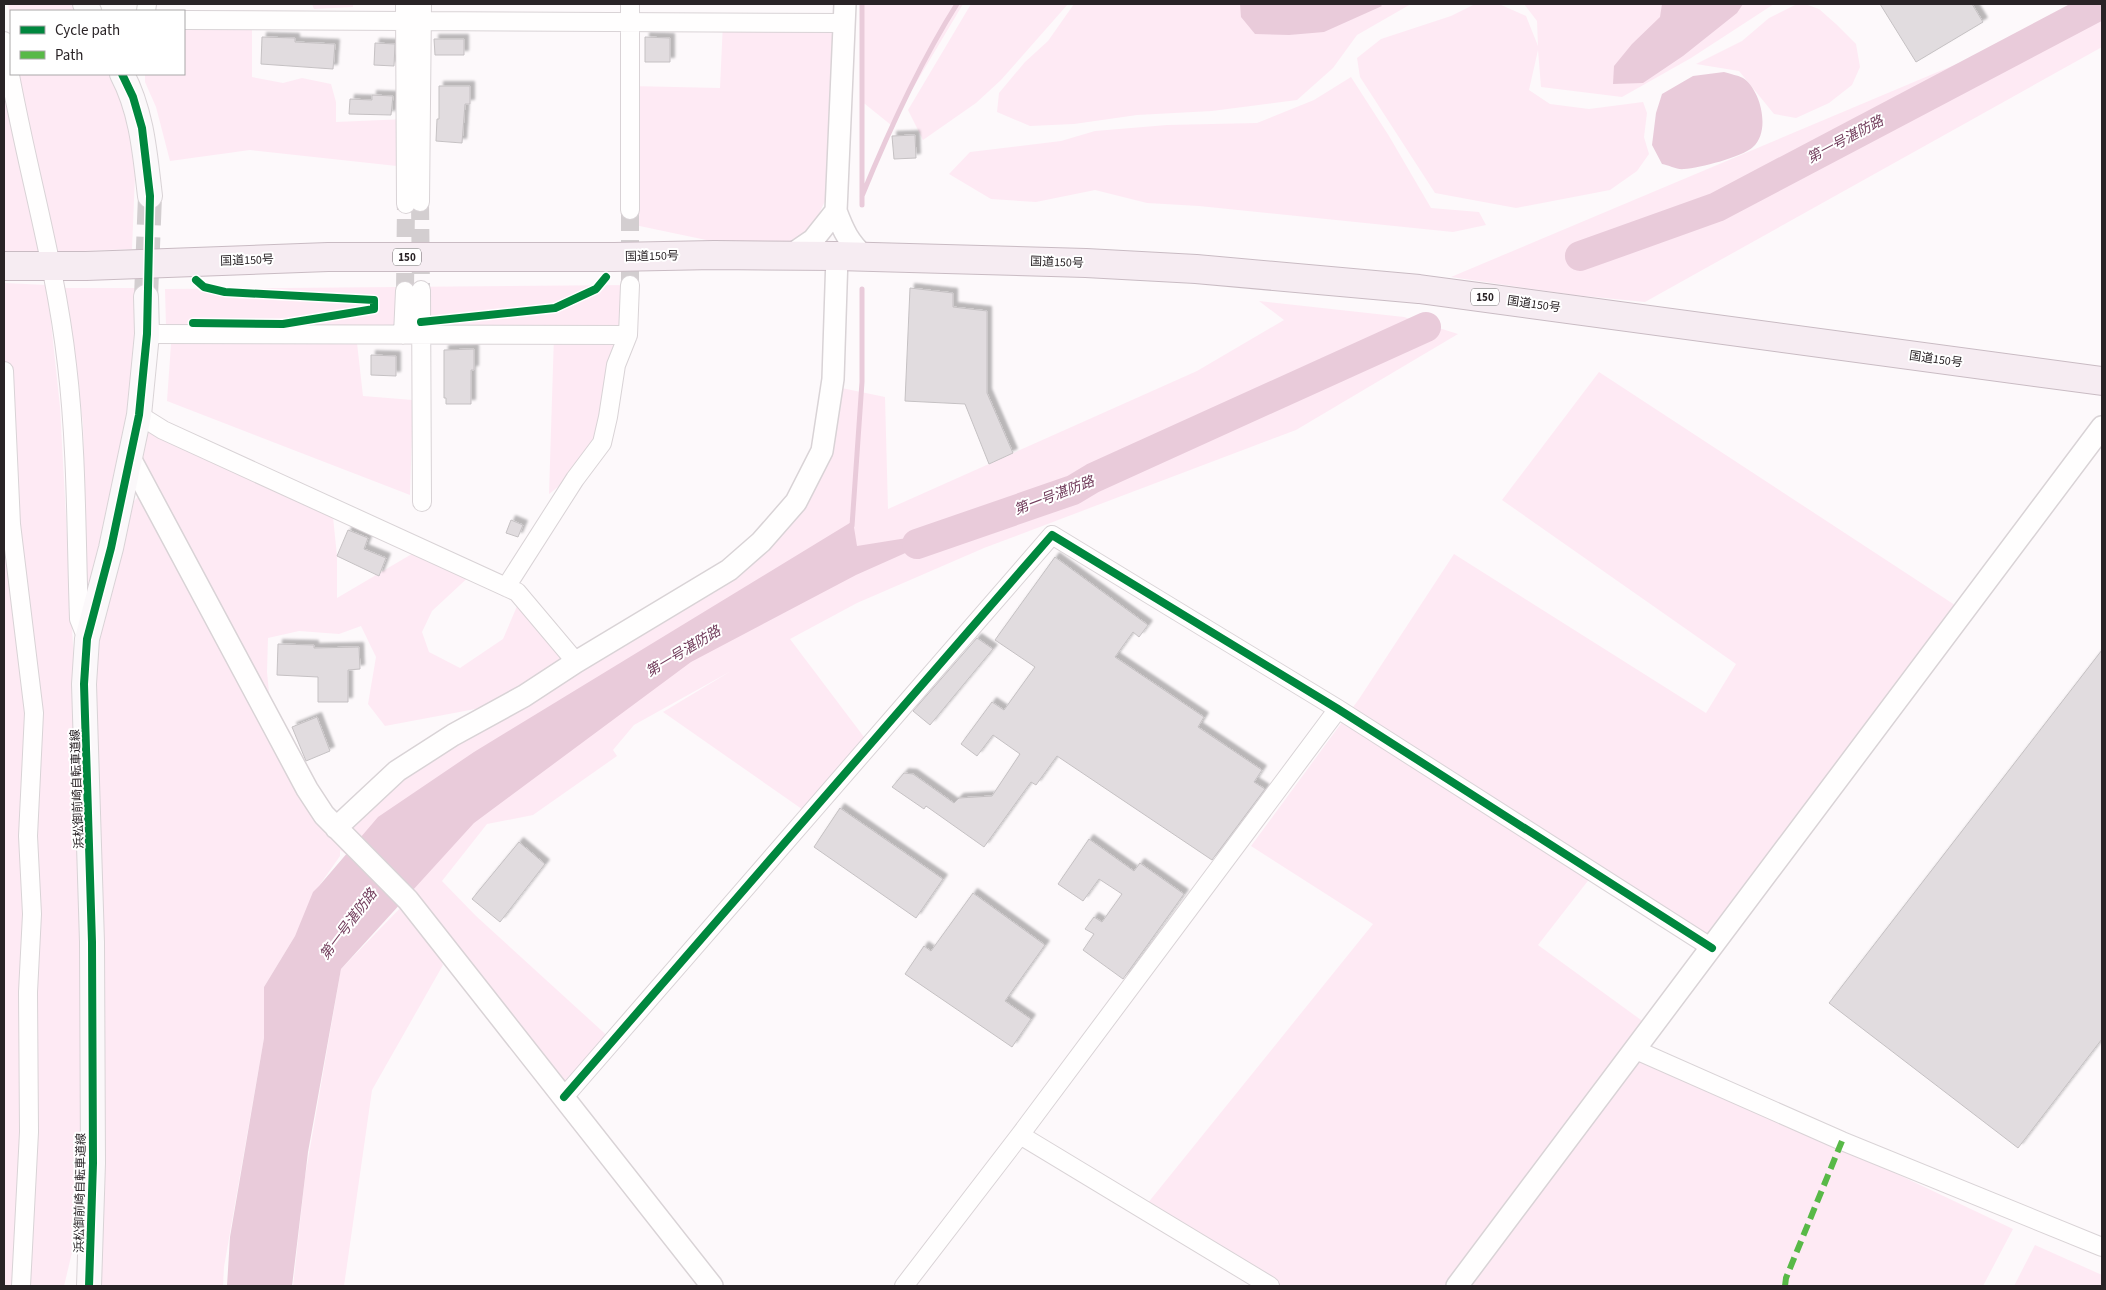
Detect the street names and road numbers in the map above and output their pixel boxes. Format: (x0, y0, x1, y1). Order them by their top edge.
road number: 150 (393, 248, 421, 266)
street label: 国道150号 (625, 248, 679, 265)
street label: 国道150号 (220, 251, 274, 270)
street label: 国道150号 (1030, 253, 1084, 272)
road number: 150 (1471, 288, 1499, 306)
street label: 国道150号 (1506, 292, 1562, 317)
street label: 国道150号 (1908, 347, 1964, 372)
street label: 浜松御前崎自転車道線 (67, 729, 88, 849)
street label: 浜松御前崎自転車道線 (71, 1133, 90, 1253)

